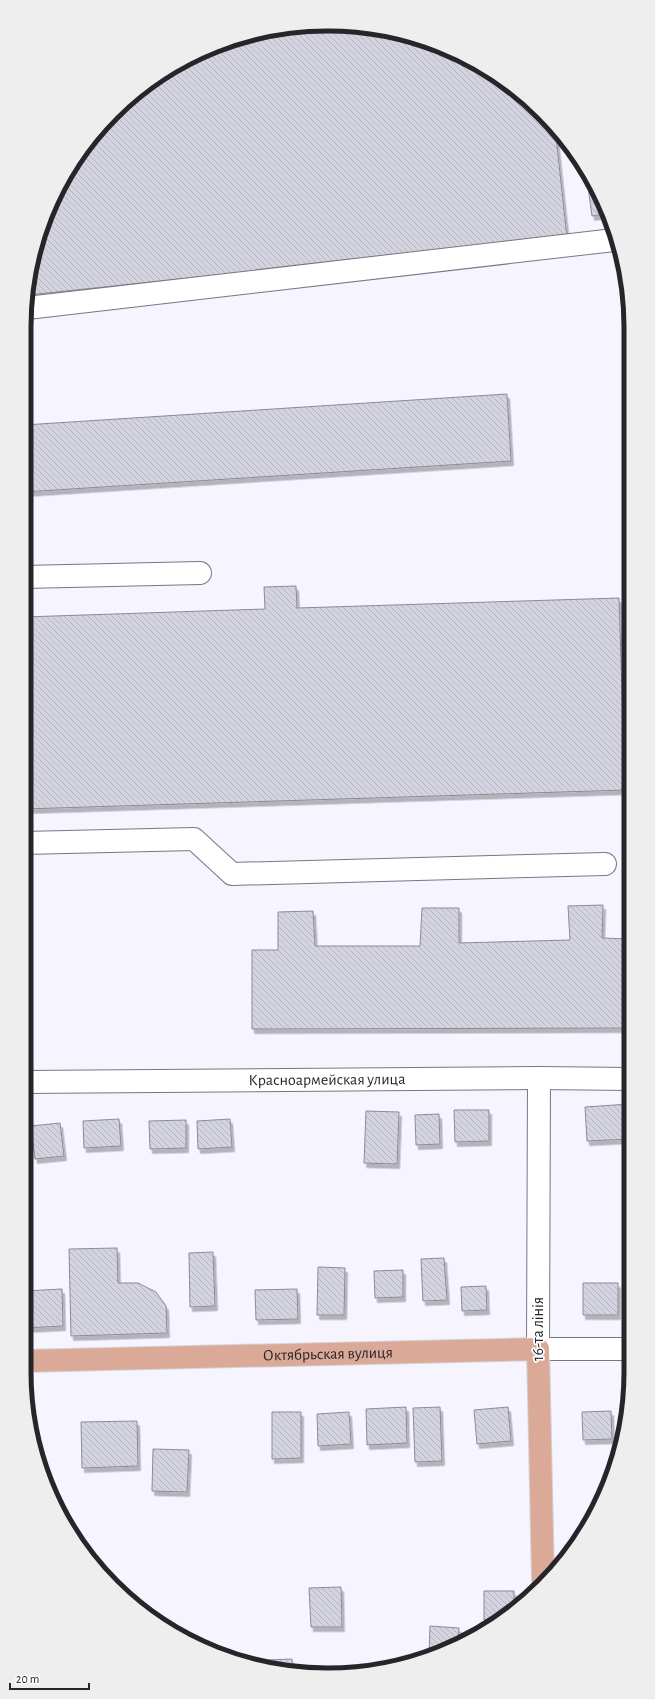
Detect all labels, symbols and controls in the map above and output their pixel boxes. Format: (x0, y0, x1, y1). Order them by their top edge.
street label: Красноармейская улица (249, 1071, 405, 1088)
street label: 16-та лінія (530, 1297, 546, 1361)
street label: Октябрьская вулиця (263, 1344, 393, 1363)
scale bar (10, 1665, 89, 1691)
text: 20 m (16, 1673, 39, 1685)

